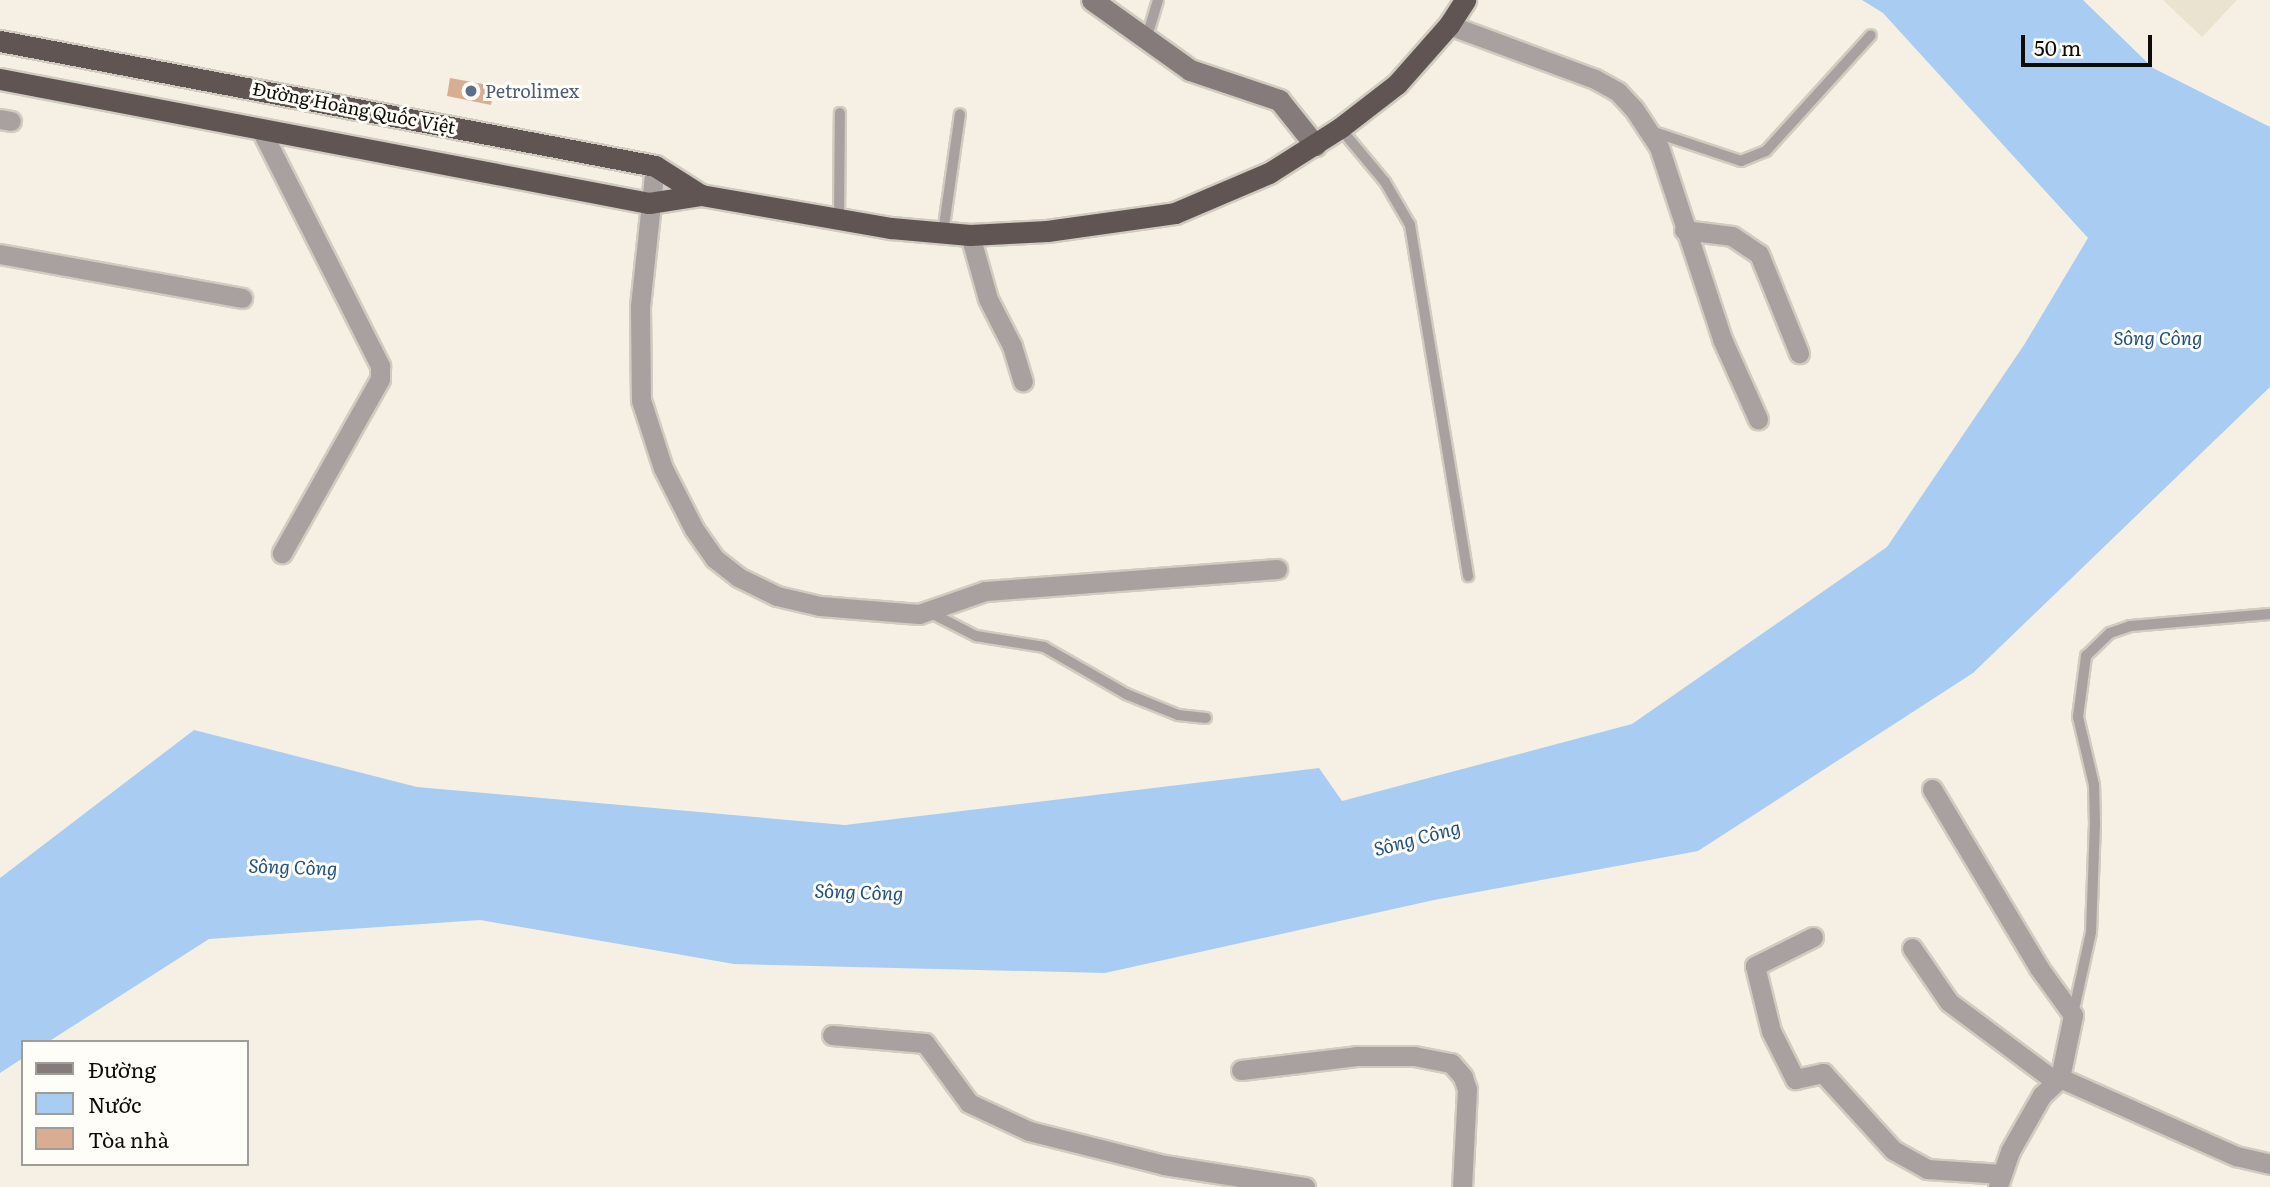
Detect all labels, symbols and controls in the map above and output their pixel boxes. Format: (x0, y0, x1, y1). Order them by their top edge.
scale bar (2025, 21, 2156, 65)
text: 50 m (2034, 31, 2081, 62)
street label: Đường Hoàng Quốc Việt (251, 78, 457, 138)
place label: Petrolimex (485, 80, 579, 102)
marker: Petrolimex (463, 83, 479, 99)
water label: Sông Công (2114, 327, 2202, 349)
water label: Sông Công (1371, 815, 1463, 861)
water label: Sông Công (248, 854, 338, 880)
water label: Sông Công (814, 879, 904, 905)
legend (21, 1040, 248, 1166)
text: Đường (88, 1053, 156, 1084)
text: Nước (88, 1088, 141, 1119)
text: Tòa nhà (88, 1123, 169, 1154)

